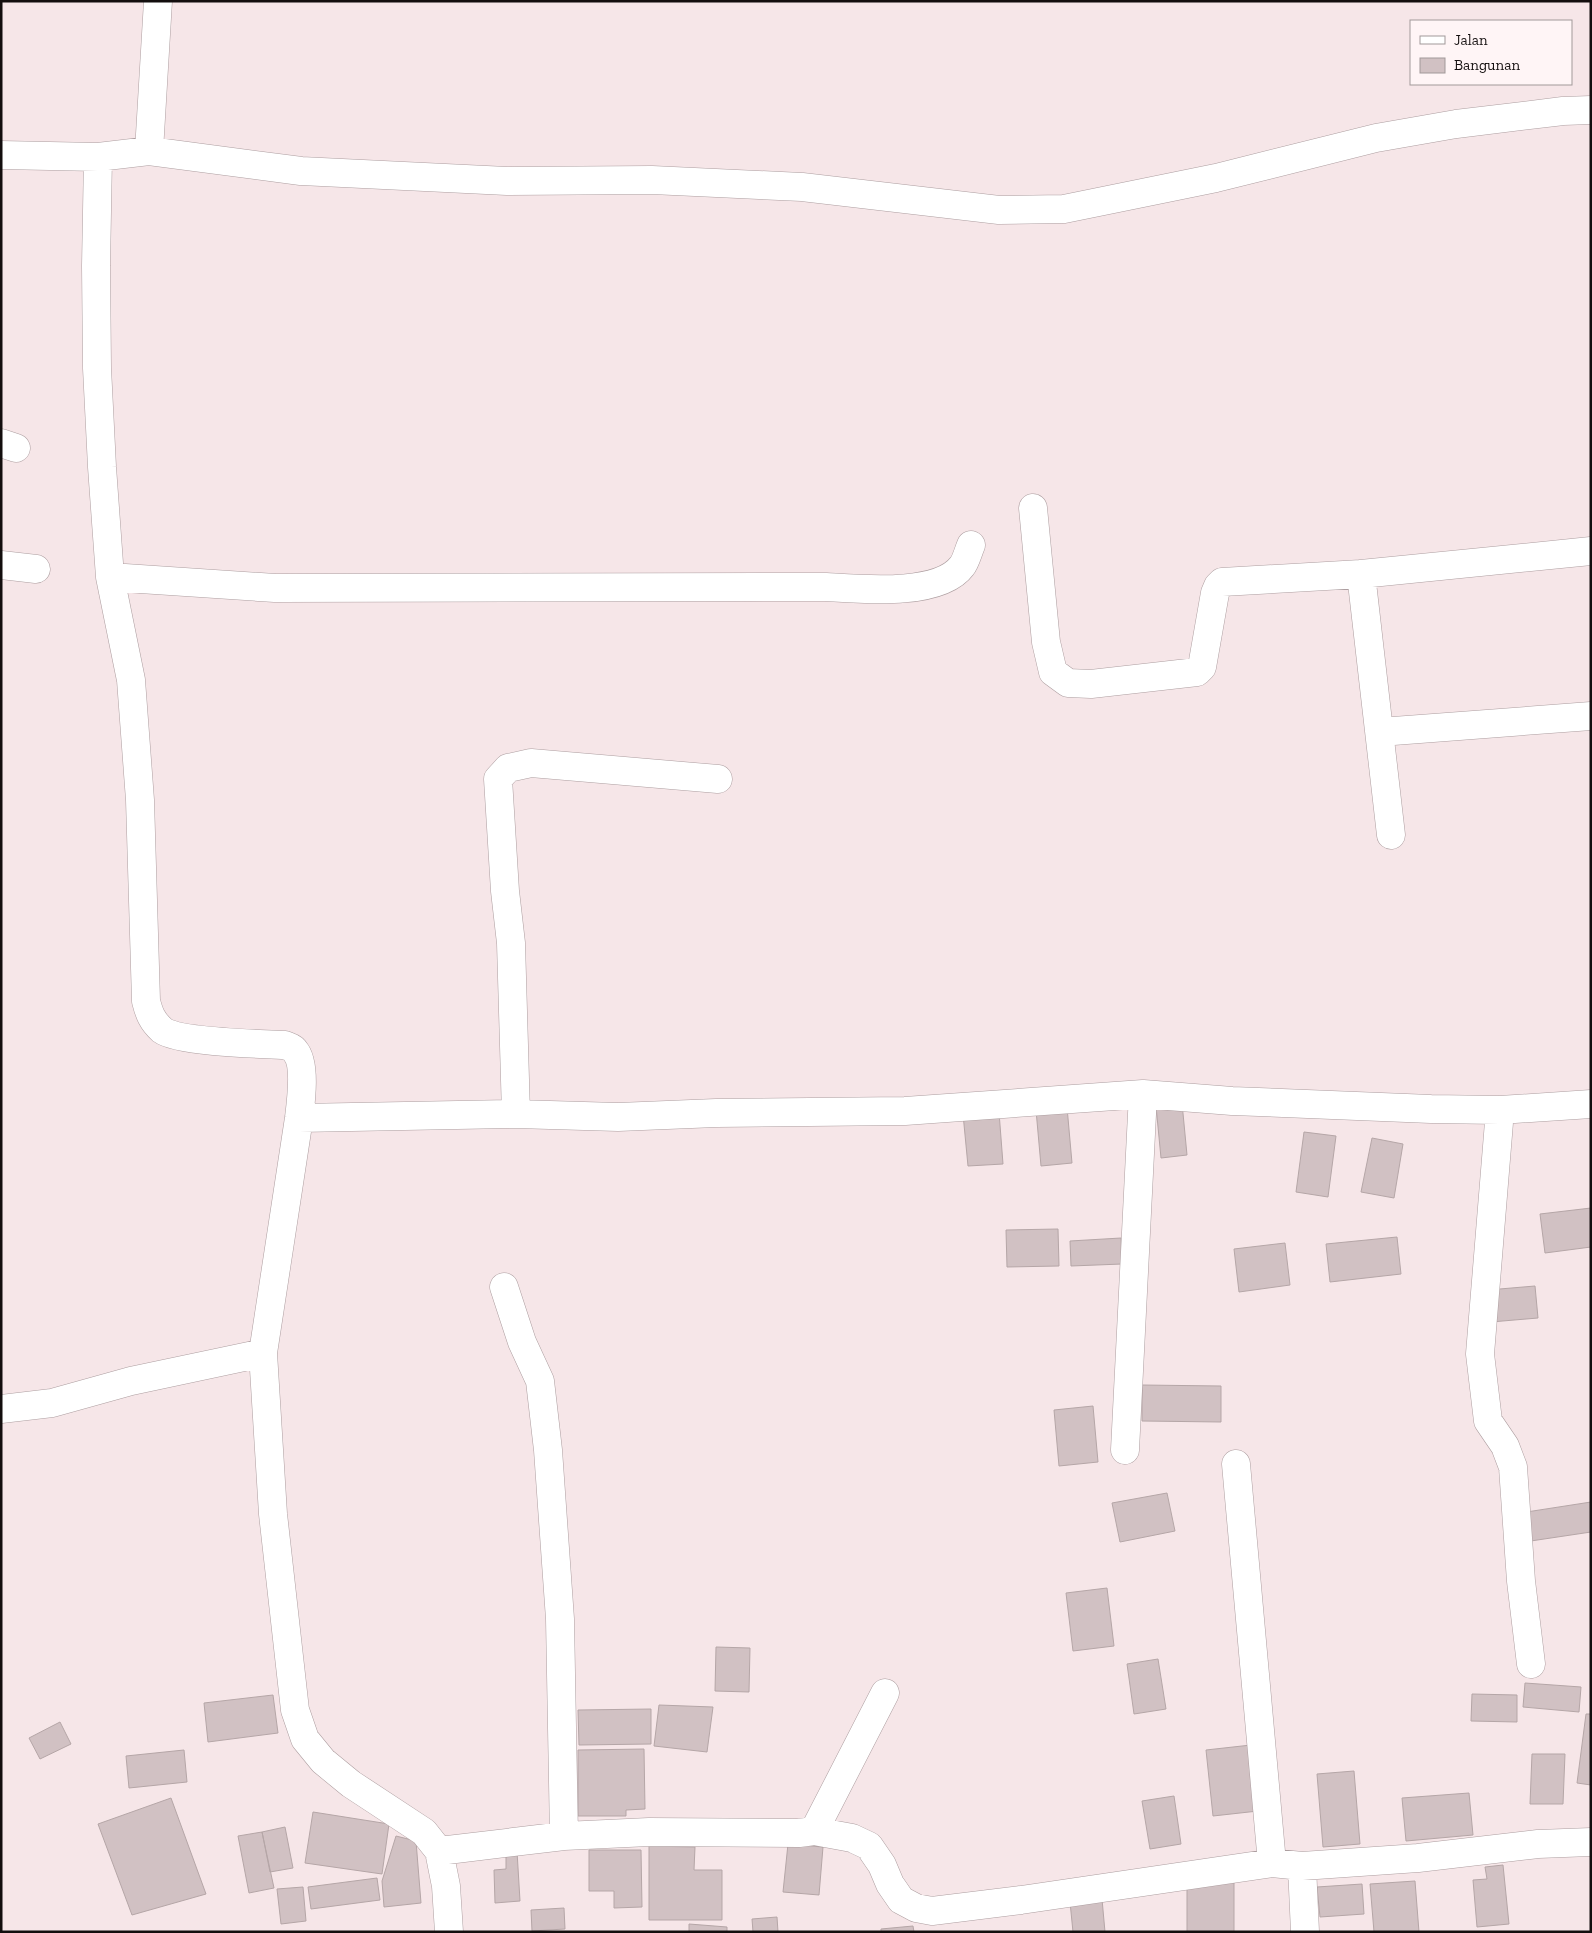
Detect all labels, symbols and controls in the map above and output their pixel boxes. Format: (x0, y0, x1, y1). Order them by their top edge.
legend (1410, 20, 1572, 85)
text: Jalan (1454, 31, 1488, 49)
text: Bangunan (1454, 56, 1520, 74)

